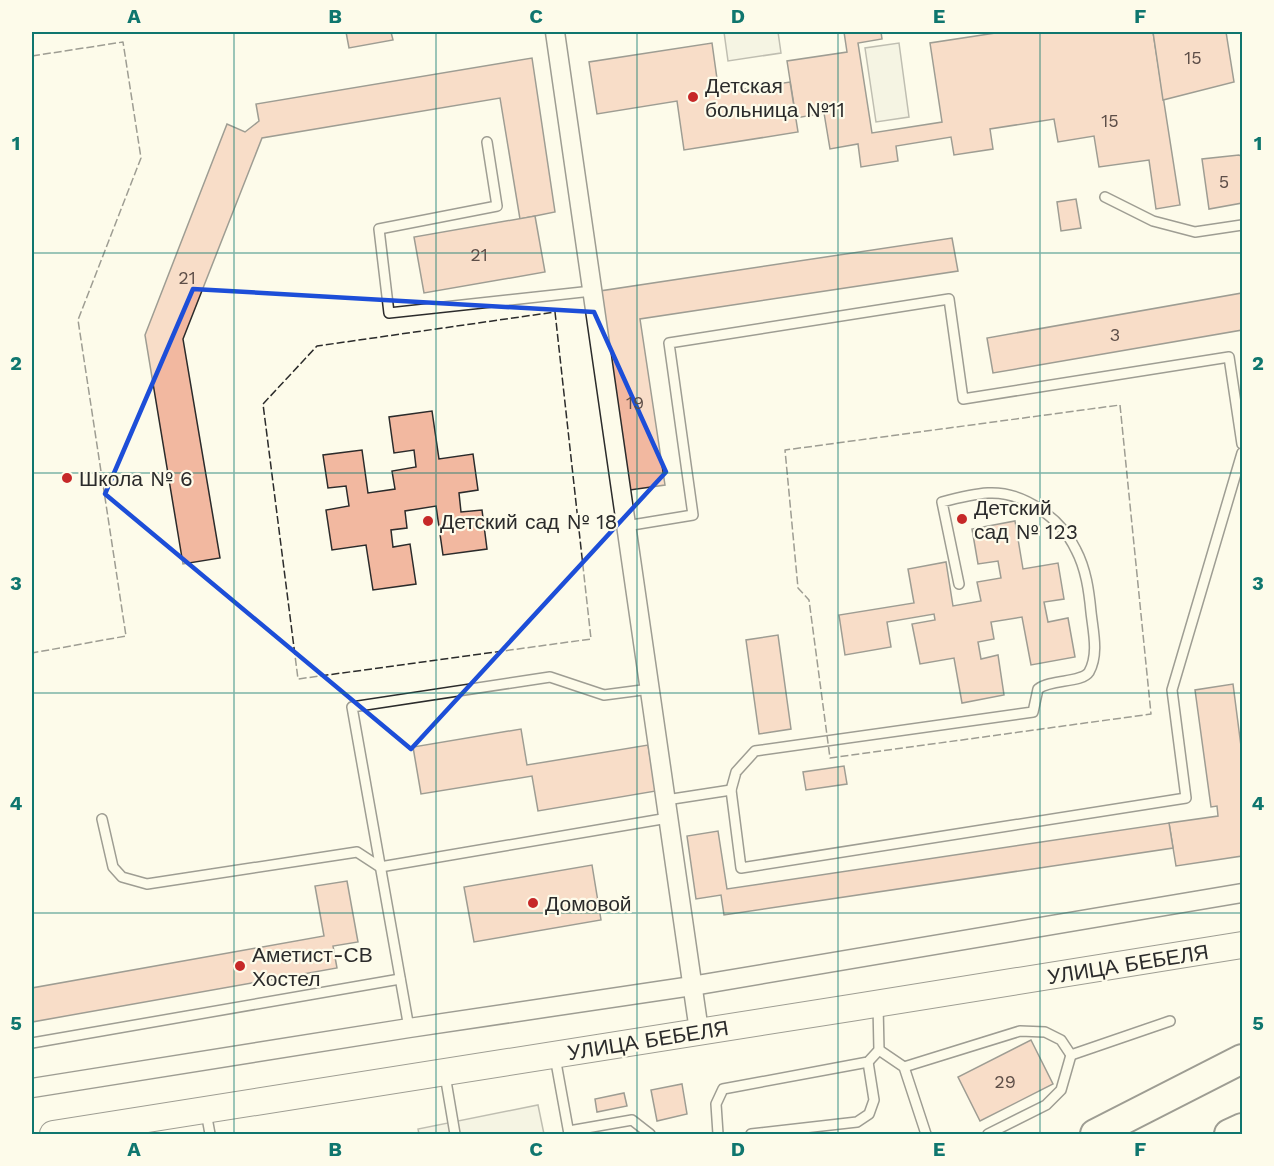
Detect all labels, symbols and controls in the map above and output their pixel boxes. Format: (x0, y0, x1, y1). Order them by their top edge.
text: A (127, 4, 141, 28)
text: B (328, 4, 342, 28)
text: C (529, 4, 543, 28)
text: D (731, 4, 745, 28)
text: E (933, 4, 945, 28)
text: F (1134, 4, 1146, 28)
house number: 15 (1184, 47, 1202, 68)
place label: Детская больница №11 (705, 73, 845, 122)
marker: Детская больница №11 (686, 90, 700, 104)
house number: 15 (1101, 110, 1119, 131)
text: 1 (12, 131, 20, 155)
text: 1 (1254, 131, 1262, 155)
house number: 5 (1219, 171, 1229, 192)
house number: 21 (470, 244, 488, 265)
house number: 21 (178, 267, 196, 288)
house number: 3 (1110, 324, 1120, 345)
text: 2 (10, 351, 22, 375)
text: 2 (1252, 351, 1264, 375)
house number: 19 (626, 392, 644, 413)
place label: Школа № 6 (79, 466, 193, 491)
marker: Школа № 6 (60, 471, 74, 485)
place label: Детский сад № 123 (974, 495, 1078, 544)
place label: Детский сад № 18 (440, 509, 617, 534)
marker: Детский сад № 123 (955, 512, 969, 526)
marker: Детский сад № 18 (421, 514, 435, 528)
text: 3 (10, 571, 22, 595)
text: 3 (1252, 571, 1264, 595)
text: 4 (10, 791, 23, 815)
text: 4 (1252, 791, 1265, 815)
place label: Домовой (545, 891, 632, 916)
marker: Домовой (526, 896, 540, 910)
street label: УЛИЦА БЕБЕЛЯ (1046, 939, 1210, 989)
place label: Аметист-СВ Хостел (252, 942, 373, 991)
marker: Аметист-СВ Хостел (233, 959, 247, 973)
text: 5 (10, 1011, 22, 1035)
text: 5 (1252, 1011, 1264, 1035)
street label: УЛИЦА БЕБЕЛЯ (566, 1015, 730, 1065)
house number: 29 (994, 1071, 1016, 1092)
text: A (127, 1137, 141, 1161)
text: B (328, 1137, 342, 1161)
text: C (529, 1137, 543, 1161)
text: D (731, 1137, 745, 1161)
text: E (933, 1137, 945, 1161)
text: F (1134, 1137, 1146, 1161)

